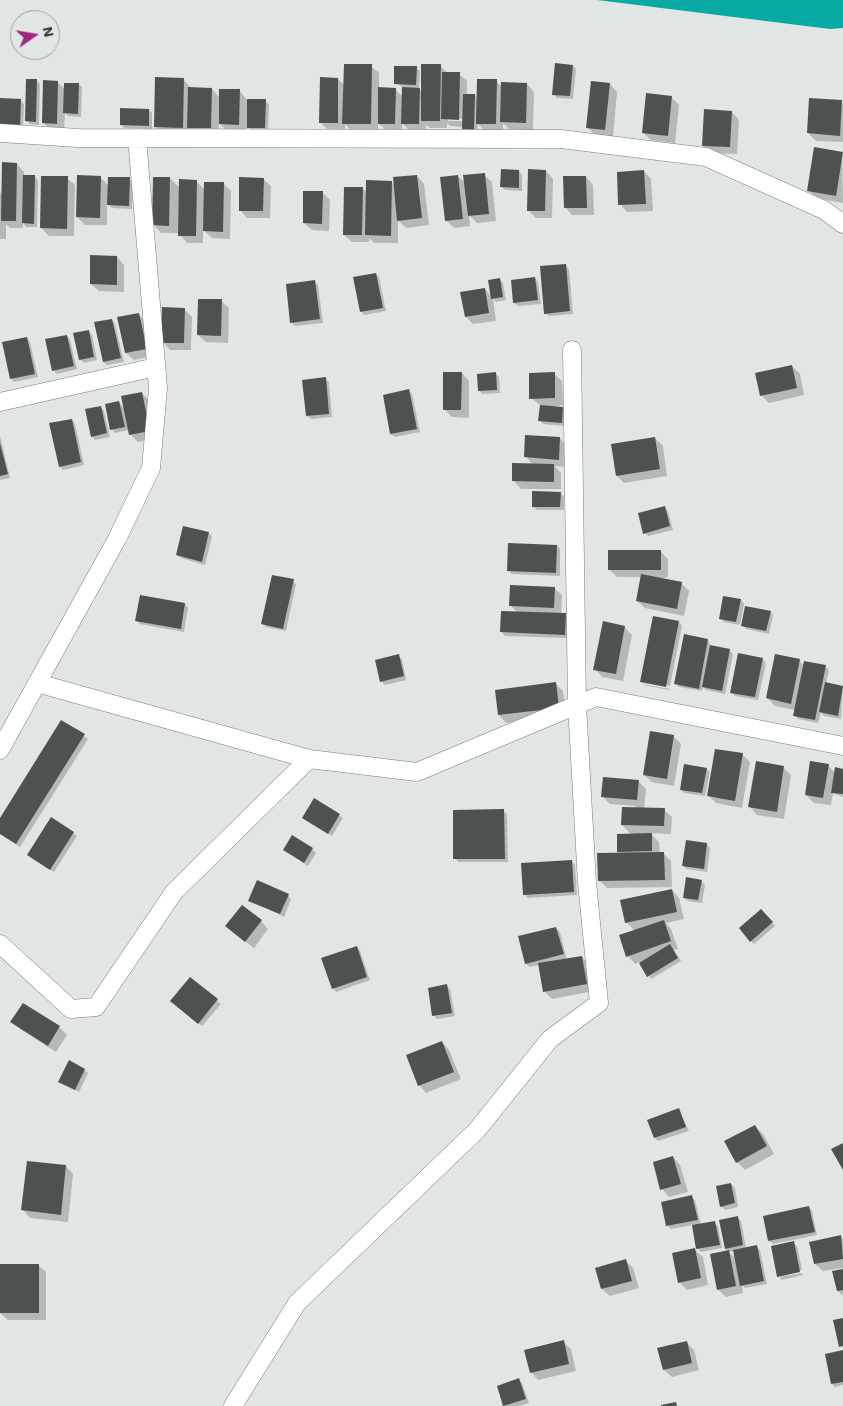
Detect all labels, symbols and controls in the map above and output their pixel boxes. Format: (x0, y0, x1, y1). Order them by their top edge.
north arrow (10, 10, 60, 60)
text: N (40, 25, 58, 39)

